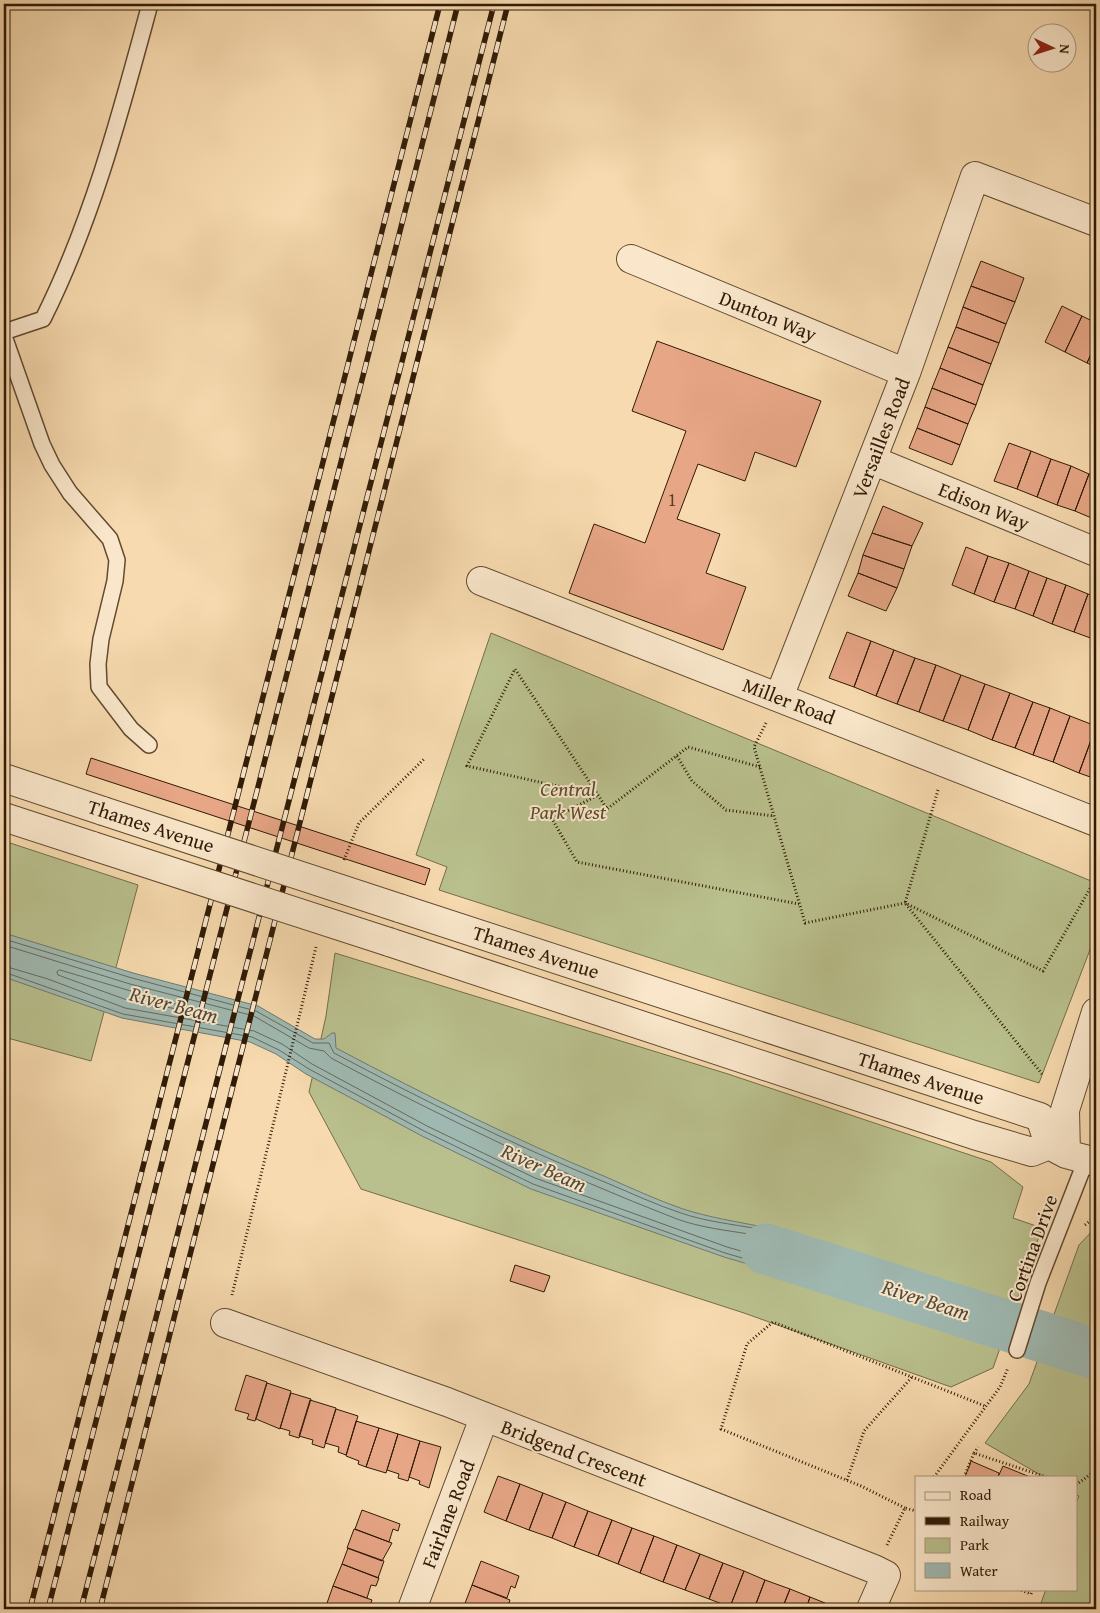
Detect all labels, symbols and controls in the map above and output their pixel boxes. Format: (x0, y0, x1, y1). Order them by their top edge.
north arrow (1028, 22, 1078, 72)
text: N (1055, 44, 1075, 55)
street label: Dunton Way (715, 283, 821, 348)
street label: Versailles Road (844, 373, 917, 502)
street label: Edison Way (934, 474, 1034, 537)
house number: 1 (668, 486, 676, 513)
street label: Miller Road (739, 670, 840, 732)
park label: Central Park West (529, 774, 607, 826)
street label: Thames Avenue (84, 791, 218, 860)
street label: Thames Avenue (469, 917, 603, 986)
water label: River Beam (125, 978, 222, 1031)
street label: Thames Avenue (854, 1043, 988, 1112)
water label: River Beam (496, 1135, 592, 1200)
street label: Cortina Drive (999, 1190, 1064, 1305)
water label: River Beam (877, 1270, 974, 1328)
street label: Bridgend Crescent (497, 1411, 651, 1494)
street label: Fairlane Road (414, 1455, 482, 1572)
legend (915, 1476, 1078, 1590)
text: Road (960, 1484, 991, 1505)
text: Railway (960, 1510, 1010, 1531)
text: Park (960, 1534, 989, 1555)
text: Water (960, 1560, 998, 1581)

